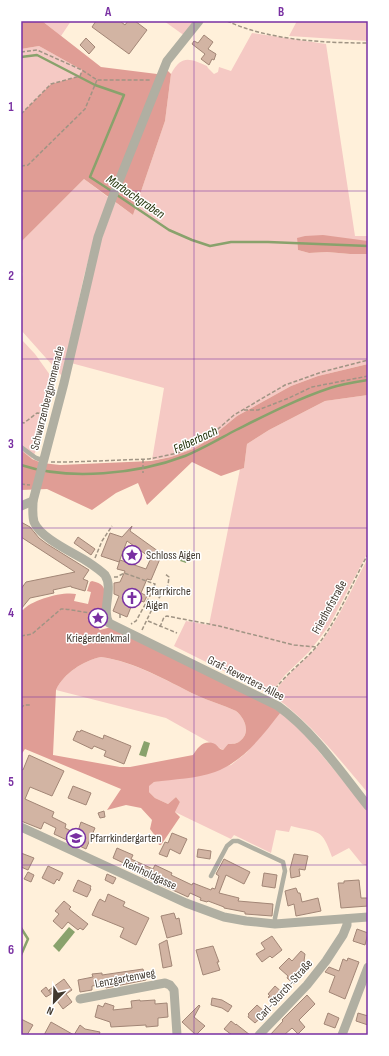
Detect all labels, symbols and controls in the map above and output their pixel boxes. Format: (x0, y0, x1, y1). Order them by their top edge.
text: A (104, 4, 112, 20)
text: B (278, 4, 284, 20)
text: 1 (8, 99, 14, 115)
water label: Marbachgraben (103, 171, 168, 223)
text: 2 (8, 268, 14, 284)
street label: Schwarzenbergpromenade (27, 344, 68, 452)
water label: Felberbach (171, 422, 221, 457)
text: 3 (8, 436, 14, 452)
place icon: Schloss Aigen (121, 544, 143, 566)
place label: Schloss Aigen (146, 548, 201, 563)
street label: Friedhofstraße (309, 578, 350, 637)
place label: Pfarrkirche Aigen (145, 584, 191, 613)
church icon: Pfarrkirche Aigen (121, 587, 143, 609)
text: 4 (8, 605, 14, 621)
place icon: Kriegerdenkmal (87, 607, 109, 629)
place label: Kriegerdenkmal (67, 631, 129, 646)
street label: Graf-Revertera-Allee (205, 653, 287, 704)
text: 5 (8, 774, 14, 790)
school or university icon: Pfarrkindergarten (65, 827, 87, 849)
place label: Pfarrkindergarten (90, 831, 161, 846)
street label: Reinholdgasse (121, 856, 179, 893)
text: 6 (8, 942, 14, 958)
street label: Carl-Storch-Straße (253, 956, 316, 1024)
street label: Lenzgartenweg (94, 965, 157, 992)
north arrow (34, 982, 74, 1022)
text: N (45, 1004, 56, 1018)

